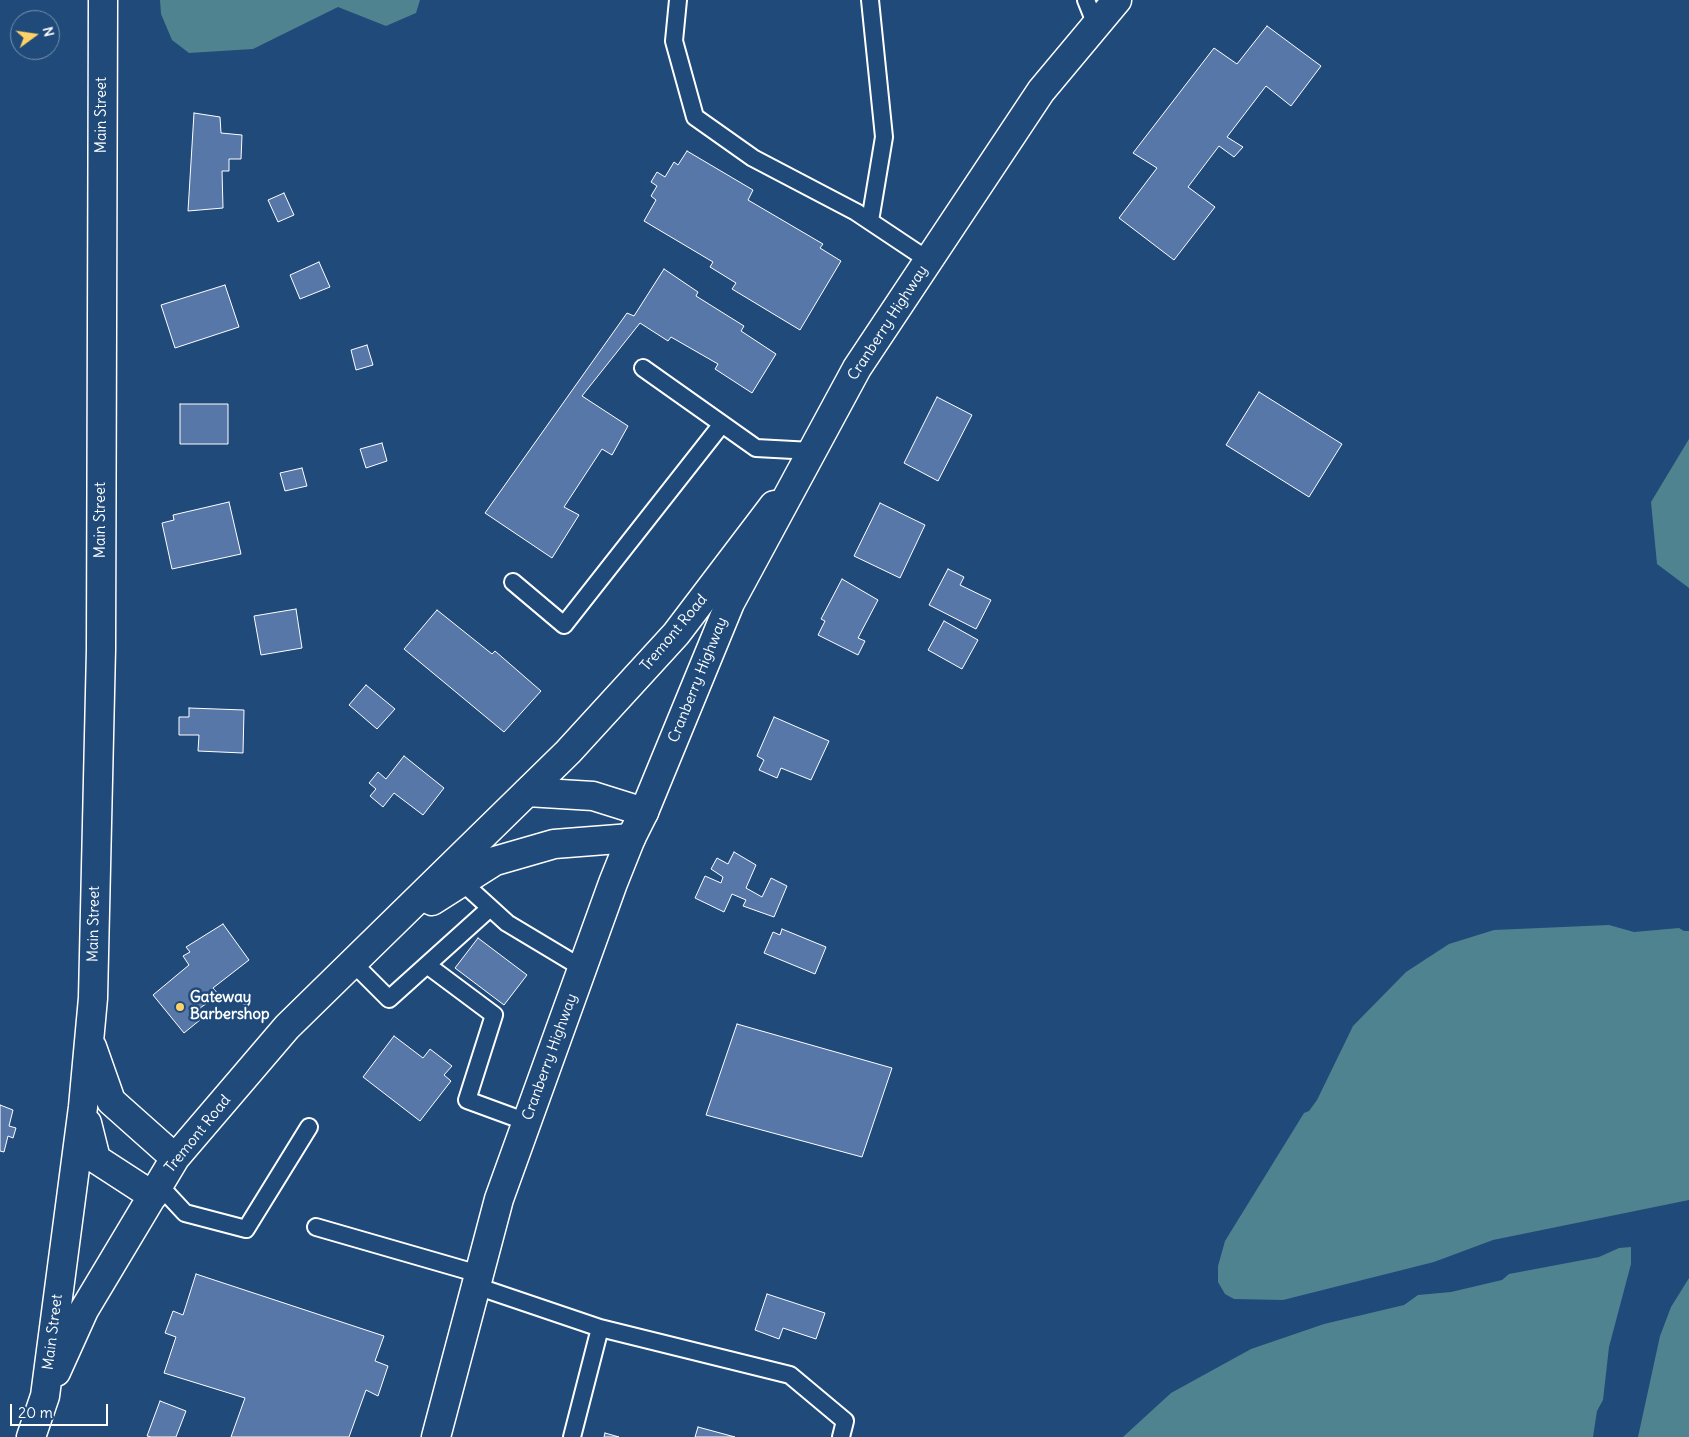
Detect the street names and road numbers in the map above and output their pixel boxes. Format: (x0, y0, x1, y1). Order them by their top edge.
street label: Main Street (93, 77, 111, 153)
street label: Cranberry Highway (844, 262, 932, 384)
street label: Main Street (92, 482, 110, 558)
street label: Tremont Road (637, 591, 711, 675)
street label: Cranberry Highway (665, 615, 731, 745)
street label: Main Street (84, 886, 104, 962)
street label: Cranberry Highway (519, 991, 581, 1123)
street label: Tremont Road (161, 1092, 235, 1176)
street label: Main Street (39, 1293, 67, 1371)

